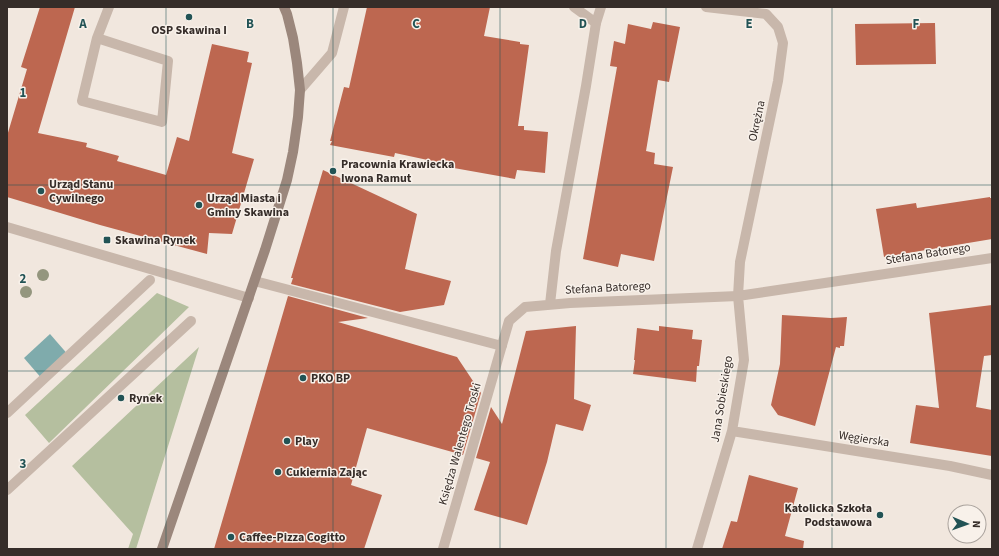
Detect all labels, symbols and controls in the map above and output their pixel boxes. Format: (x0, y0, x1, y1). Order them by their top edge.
marker: OSP Skawina I (184, 12, 194, 22)
text: A (78, 15, 87, 33)
text: B (246, 15, 254, 33)
text: C (412, 15, 420, 33)
text: D (579, 15, 587, 33)
text: E (745, 15, 753, 33)
text: F (913, 15, 920, 33)
place label: OSP Skawina I (151, 22, 227, 39)
text: 1 (20, 84, 27, 102)
street label: Okrężna (744, 99, 770, 143)
place label: Pracownia Krawiecka Iwona Ramut (341, 156, 454, 187)
marker: Pracownia Krawiecka Iwona Ramut (328, 166, 338, 176)
place label: Urząd Stanu Cywilnego (49, 176, 113, 207)
marker: Urząd Stanu Cywilnego (36, 186, 46, 196)
place label: Urząd Miasta i Gminy Skawina (207, 190, 289, 221)
marker: Urząd Miasta i Gminy Skawina (194, 200, 204, 210)
place label: Skawina Rynek (115, 232, 196, 249)
marker: Skawina Rynek (102, 235, 112, 245)
street label: Stefana Batorego (884, 239, 972, 269)
text: 2 (20, 270, 27, 288)
street label: Stefana Batorego (565, 277, 651, 299)
street label: Jana Sobieskiego (707, 355, 737, 443)
place label: PKO BP (311, 370, 350, 387)
marker: PKO BP (298, 373, 308, 383)
street label: Księdza Walentego Troski (434, 381, 486, 507)
place label: Rynek (129, 390, 163, 407)
marker: Rynek (116, 393, 126, 403)
street label: Węgierska (837, 427, 891, 451)
place label: Play (295, 433, 319, 450)
marker: Play (282, 436, 292, 446)
text: 3 (20, 455, 27, 473)
place label: Cukiernia Zając (286, 464, 368, 481)
marker: Cukiernia Zając (273, 467, 283, 477)
place label: Katolicka Szkoła Podstawowa (784, 500, 872, 531)
north arrow (947, 504, 987, 544)
marker: Katolicka Szkoła Podstawowa (875, 510, 885, 520)
text: N (969, 520, 984, 528)
place label: Caffee-Pizza Cogitto (239, 529, 346, 546)
marker: Caffee-Pizza Cogitto (226, 532, 236, 542)

